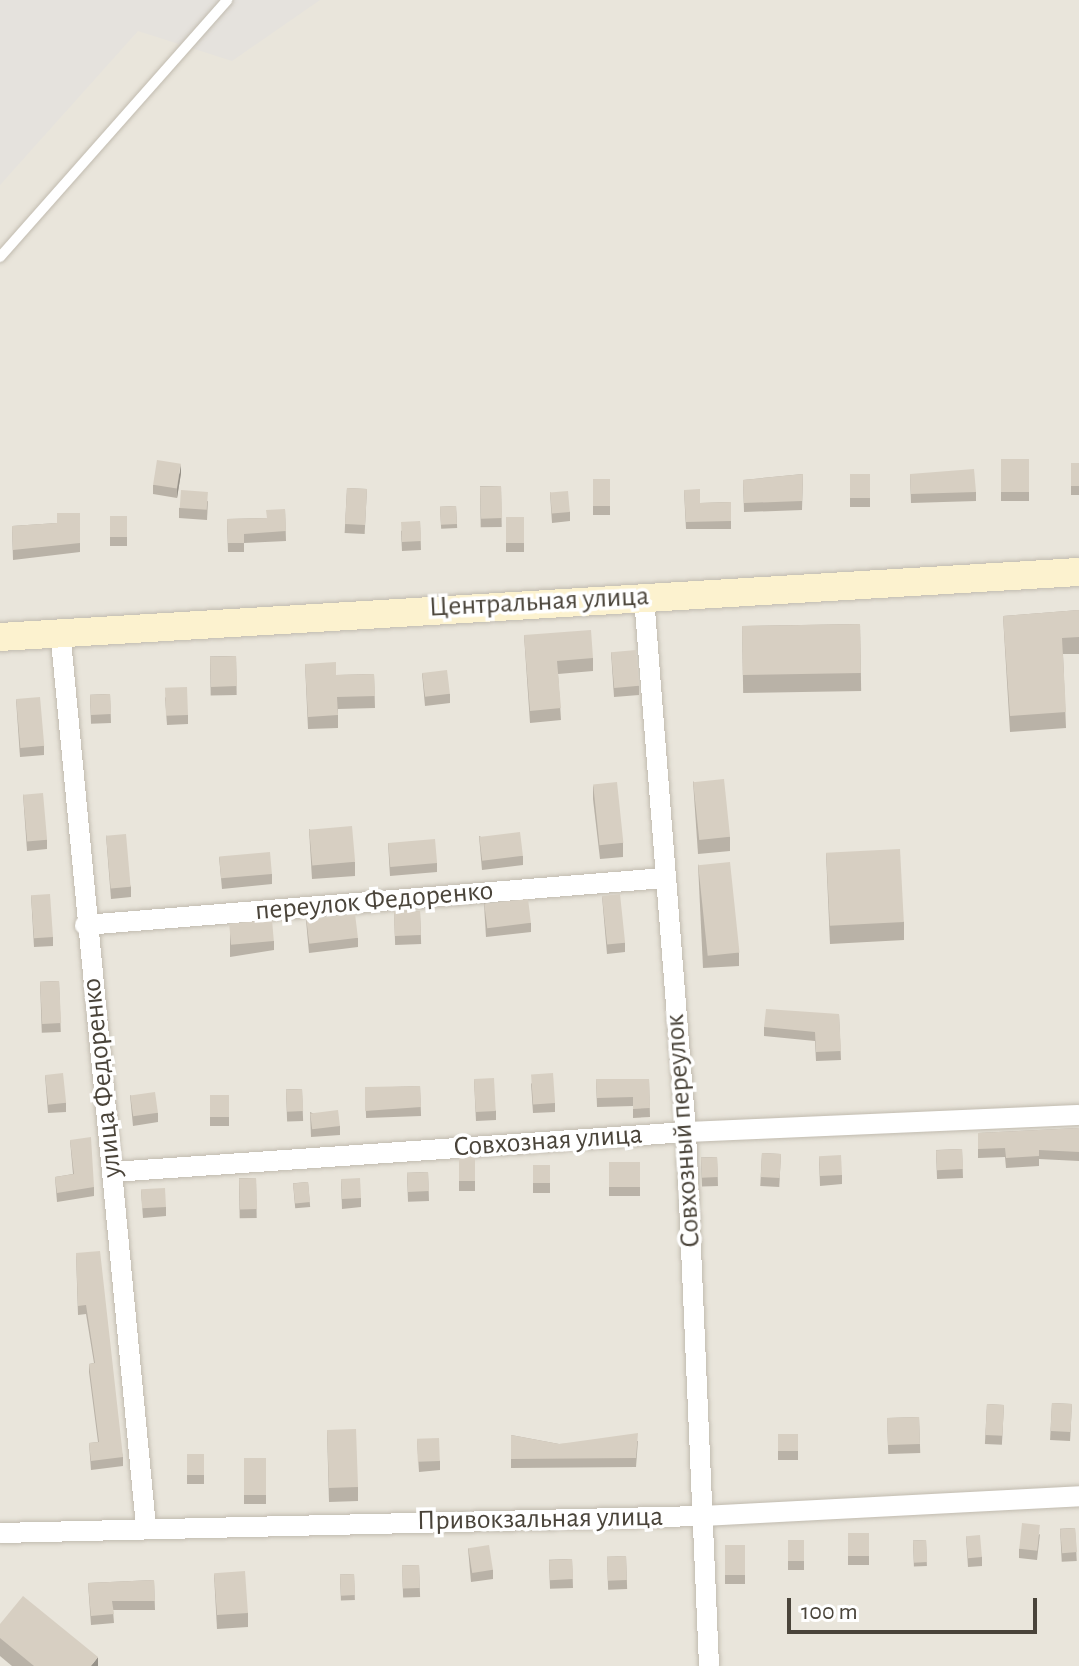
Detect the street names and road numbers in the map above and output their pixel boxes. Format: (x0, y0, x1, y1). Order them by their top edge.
street label: Центральная улица (428, 579, 650, 625)
street label: переулок Федоренко (254, 874, 494, 928)
street label: улица Федоренко (75, 977, 129, 1179)
street label: Совхозный переулок (658, 1013, 708, 1249)
street label: Совхозная улица (452, 1118, 644, 1164)
street label: Привокзальная улица (417, 1500, 663, 1538)

